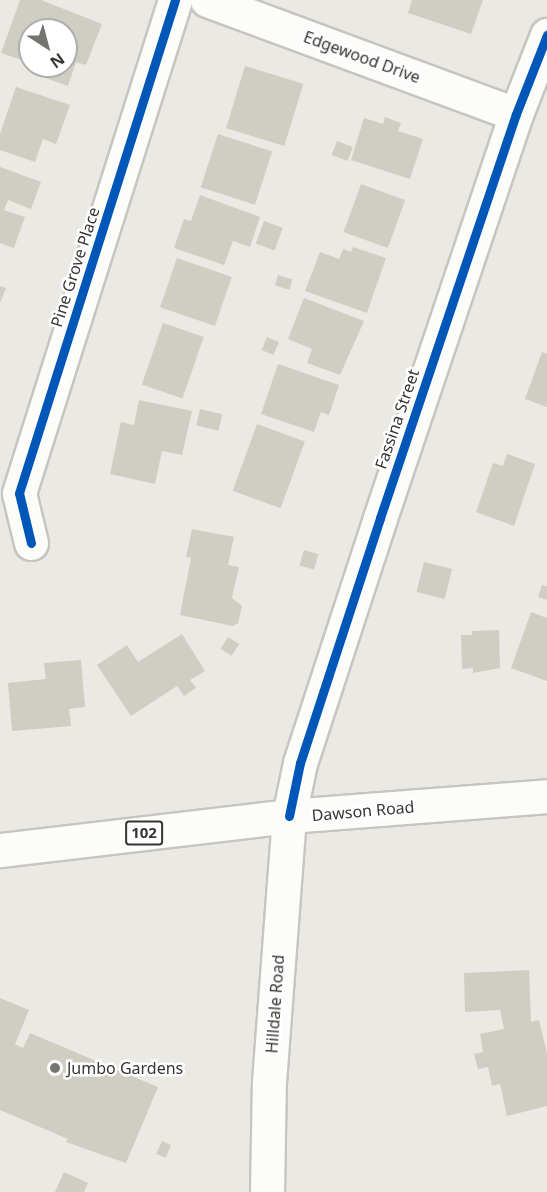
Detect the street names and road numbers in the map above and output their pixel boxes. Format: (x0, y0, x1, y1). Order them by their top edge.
street label: Edgewood Drive (301, 27, 423, 87)
street label: Pine Grove Place (47, 205, 103, 329)
street label: Fassina Street (371, 367, 423, 471)
street label: Dawson Road (311, 797, 415, 825)
road number: 102 (124, 821, 164, 845)
street label: Hilldale Road (262, 954, 288, 1054)

